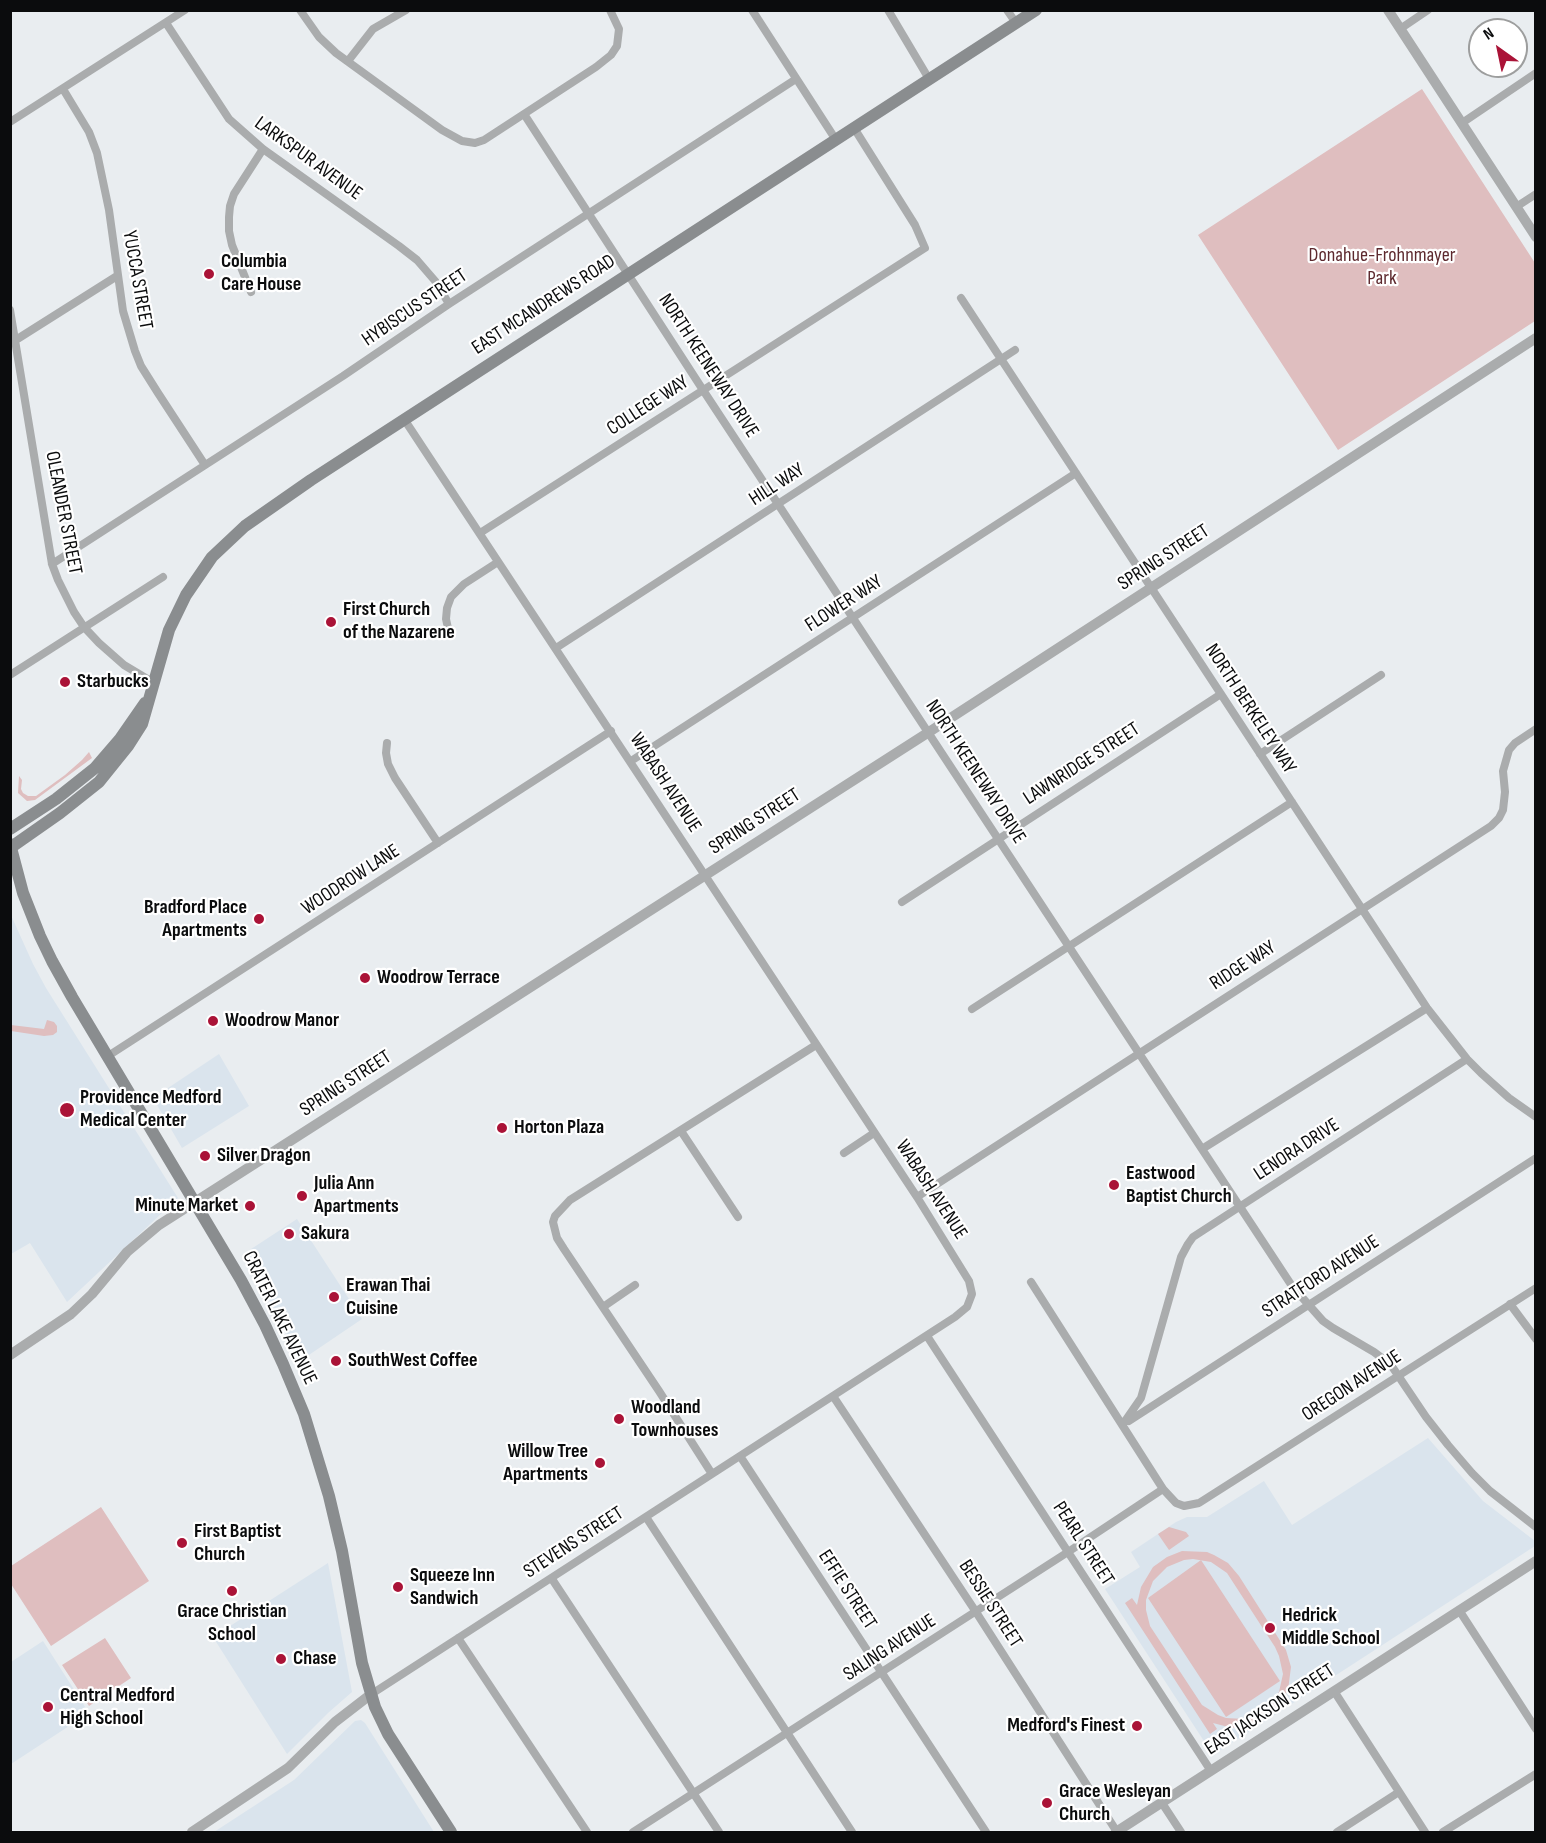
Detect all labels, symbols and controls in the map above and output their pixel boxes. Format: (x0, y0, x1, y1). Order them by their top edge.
north arrow (1468, 18, 1528, 78)
text: N (1480, 24, 1498, 44)
street label: LARKSPUR AVENUE (249, 112, 367, 206)
street label: YUCCA STREET (117, 229, 157, 331)
park label: Donahue-Frohnmayer Park (1309, 244, 1455, 291)
place label: Columbia Care House (221, 250, 301, 297)
street label: EAST MCANDREWS ROAD (468, 250, 620, 360)
street label: HYBISCUS STREET (358, 264, 472, 352)
marker: Columbia Care House (202, 267, 216, 281)
street label: NORTH KEENEWAY DRIVE (653, 290, 763, 442)
street label: COLLEGE WAY (603, 371, 693, 441)
street label: OLEANDER STREET (39, 449, 87, 577)
street label: HILL WAY (745, 458, 809, 512)
street label: SPRING STREET (1114, 520, 1214, 596)
street label: FLOWER WAY (801, 570, 887, 638)
place label: First Church of the Nazarene (343, 598, 455, 645)
marker: First Church of the Nazarene (324, 615, 338, 629)
street label: NORTH BERKELEY WAY (1199, 640, 1301, 778)
place label: Starbucks (77, 670, 149, 694)
marker: Starbucks (58, 675, 72, 689)
street label: NORTH KEENEWAY DRIVE (920, 696, 1030, 848)
street label: LAWNRIDGE STREET (1019, 717, 1145, 811)
street label: WABASH AVENUE (624, 729, 706, 837)
street label: SPRING STREET (705, 784, 805, 860)
street label: WOODROW LANE (297, 839, 405, 921)
place label: Bradford Place Apartments (144, 896, 247, 943)
marker: Bradford Place Apartments (252, 912, 266, 926)
street label: RIDGE WAY (1206, 936, 1280, 996)
place label: Woodrow Terrace (377, 966, 500, 990)
marker: Woodrow Terrace (358, 971, 372, 985)
place label: Woodrow Manor (225, 1009, 339, 1033)
marker: Woodrow Manor (206, 1014, 220, 1028)
street label: SPRING STREET (296, 1046, 396, 1122)
place label: Providence Medford Medical Center (80, 1086, 221, 1133)
marker: Providence Medford Medical Center (58, 1101, 76, 1119)
street label: LENORA DRIVE (1250, 1114, 1344, 1186)
place label: Horton Plaza (514, 1116, 604, 1140)
marker: Horton Plaza (495, 1121, 509, 1135)
street label: WABASH AVENUE (890, 1136, 972, 1244)
place label: Silver Dragon (217, 1144, 311, 1168)
marker: Silver Dragon (198, 1149, 212, 1163)
place label: Eastwood Baptist Church (1126, 1162, 1232, 1209)
place label: Julia Ann Apartments (314, 1172, 399, 1219)
marker: Eastwood Baptist Church (1107, 1178, 1121, 1192)
marker: Julia Ann Apartments (295, 1189, 309, 1203)
place label: Minute Market (135, 1194, 238, 1218)
marker: Minute Market (243, 1199, 257, 1213)
place label: Sakura (301, 1222, 349, 1246)
marker: Sakura (282, 1227, 296, 1241)
street label: STRATFORD AVENUE (1258, 1230, 1384, 1324)
street label: CRATER LAKE AVENUE (236, 1247, 322, 1389)
place label: Erawan Thai Cuisine (346, 1274, 430, 1321)
marker: Erawan Thai Cuisine (327, 1290, 341, 1304)
street label: OREGON AVENUE (1298, 1345, 1406, 1427)
place label: SouthWest Coffee (348, 1349, 478, 1373)
marker: SouthWest Coffee (329, 1354, 343, 1368)
place label: Woodland Townhouses (631, 1396, 718, 1443)
marker: Woodland Townhouses (612, 1412, 626, 1426)
place label: Willow Tree Apartments (503, 1440, 588, 1487)
marker: Willow Tree Apartments (593, 1456, 607, 1470)
street label: PEARL STREET (1047, 1498, 1119, 1590)
street label: STEVENS STREET (520, 1502, 628, 1584)
place label: First Baptist Church (194, 1520, 281, 1567)
marker: First Baptist Church (175, 1536, 189, 1550)
street label: EFFIE STREET (812, 1546, 882, 1634)
street label: BESSIE STREET (953, 1556, 1027, 1652)
place label: Squeeze Inn Sandwich (410, 1564, 495, 1611)
marker: Squeeze Inn Sandwich (391, 1580, 405, 1594)
marker: Grace Christian School (225, 1584, 239, 1598)
place label: Grace Christian School (177, 1600, 287, 1647)
place label: Hedrick Middle School (1282, 1604, 1380, 1651)
street label: SALING AVENUE (839, 1609, 941, 1687)
marker: Hedrick Middle School (1263, 1621, 1277, 1635)
place label: Chase (293, 1647, 337, 1671)
marker: Chase (274, 1652, 288, 1666)
street label: EAST JACKSON STREET (1201, 1659, 1339, 1761)
place label: Central Medford High School (60, 1684, 175, 1731)
marker: Central Medford High School (41, 1700, 55, 1714)
place label: Medford's Finest (1007, 1714, 1125, 1738)
marker: Medford's Finest (1130, 1719, 1144, 1733)
place label: Grace Wesleyan Church (1059, 1780, 1171, 1827)
marker: Grace Wesleyan Church (1040, 1796, 1054, 1810)

